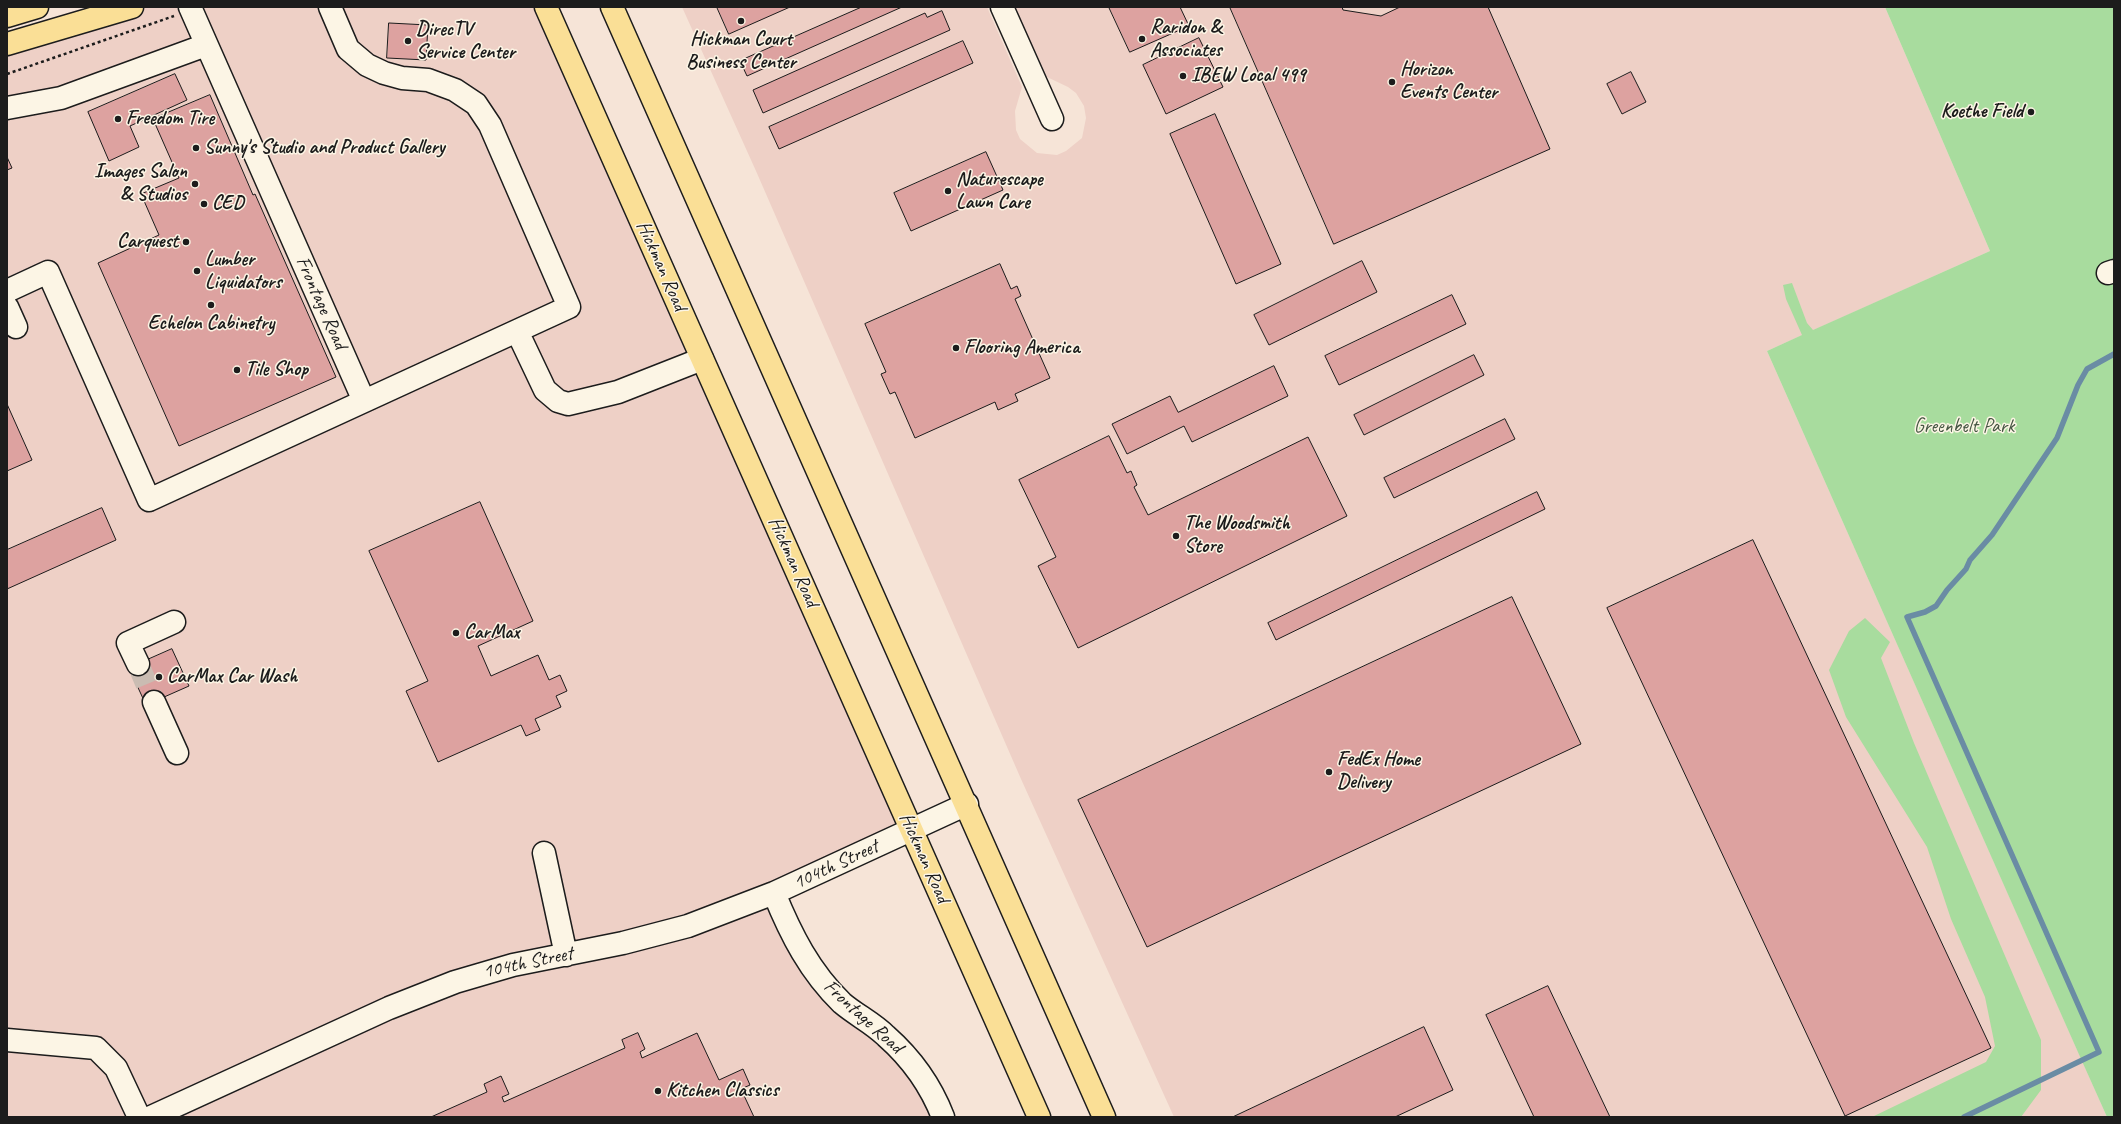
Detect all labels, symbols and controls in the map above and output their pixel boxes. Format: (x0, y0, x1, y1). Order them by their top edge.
marker: Hickman Court Business Center (736, 16, 746, 26)
place label: Raridon & Associates (1150, 16, 1221, 63)
place label: DirecTV Service Center (416, 18, 515, 65)
place label: Hickman Court Business Center (686, 28, 796, 75)
marker: Raridon & Associates (1137, 34, 1147, 44)
marker: DirecTV Service Center (403, 36, 413, 46)
place label: Horizon Events Center (1400, 58, 1497, 105)
place label: IBEW Local 499 (1191, 64, 1306, 88)
marker: IBEW Local 499 (1178, 71, 1188, 81)
marker: Horizon Events Center (1387, 77, 1397, 87)
place label: Koethe Field (1941, 100, 2023, 124)
place label: Freedom Tire (126, 107, 214, 131)
marker: Koethe Field (2026, 107, 2036, 117)
marker: Freedom Tire (113, 114, 123, 124)
place label: Sunny's Studio and Product Gallery (204, 136, 445, 160)
marker: Sunny's Studio and Product Gallery (191, 143, 201, 153)
place label: Images Salon & Studios (94, 160, 187, 207)
place label: Naturescape Lawn Care (956, 168, 1043, 215)
marker: Images Salon & Studios (190, 179, 200, 189)
marker: Naturescape Lawn Care (943, 186, 953, 196)
place label: CED (212, 192, 244, 216)
marker: CED (199, 199, 209, 209)
street label: Hickman Road (630, 217, 692, 315)
place label: Carquest (117, 230, 178, 254)
marker: Carquest (181, 237, 191, 247)
place label: Lumber Liquidators (205, 248, 282, 295)
street label: Frontage Road (290, 253, 352, 353)
marker: Lumber Liquidators (192, 266, 202, 276)
marker: Echelon Cabinetry (206, 300, 216, 310)
place label: Echelon Cabinetry (148, 312, 274, 336)
place label: Flooring America (964, 336, 1080, 360)
marker: Flooring America (951, 343, 961, 353)
place label: Tile Shop (245, 358, 308, 382)
marker: Tile Shop (232, 365, 242, 375)
park label: Greenbelt Park (1914, 415, 2014, 439)
place label: The Woodsmith Store (1184, 512, 1290, 559)
street label: Hickman Road (762, 513, 824, 611)
marker: The Woodsmith Store (1171, 531, 1181, 541)
place label: CarMax (464, 621, 519, 645)
marker: CarMax (451, 628, 461, 638)
place label: CarMax Car Wash (167, 665, 297, 689)
marker: CarMax Car Wash (154, 672, 164, 682)
place label: FedEx Home Delivery (1337, 748, 1420, 795)
marker: FedEx Home Delivery (1324, 767, 1334, 777)
street label: Hickman Road (893, 809, 955, 907)
street label: 104th Street (790, 835, 882, 895)
street label: 104th Street (481, 942, 575, 984)
street label: Frontage Road (818, 975, 908, 1059)
place label: Kitchen Classics (666, 1079, 778, 1103)
marker: Kitchen Classics (653, 1086, 663, 1096)

